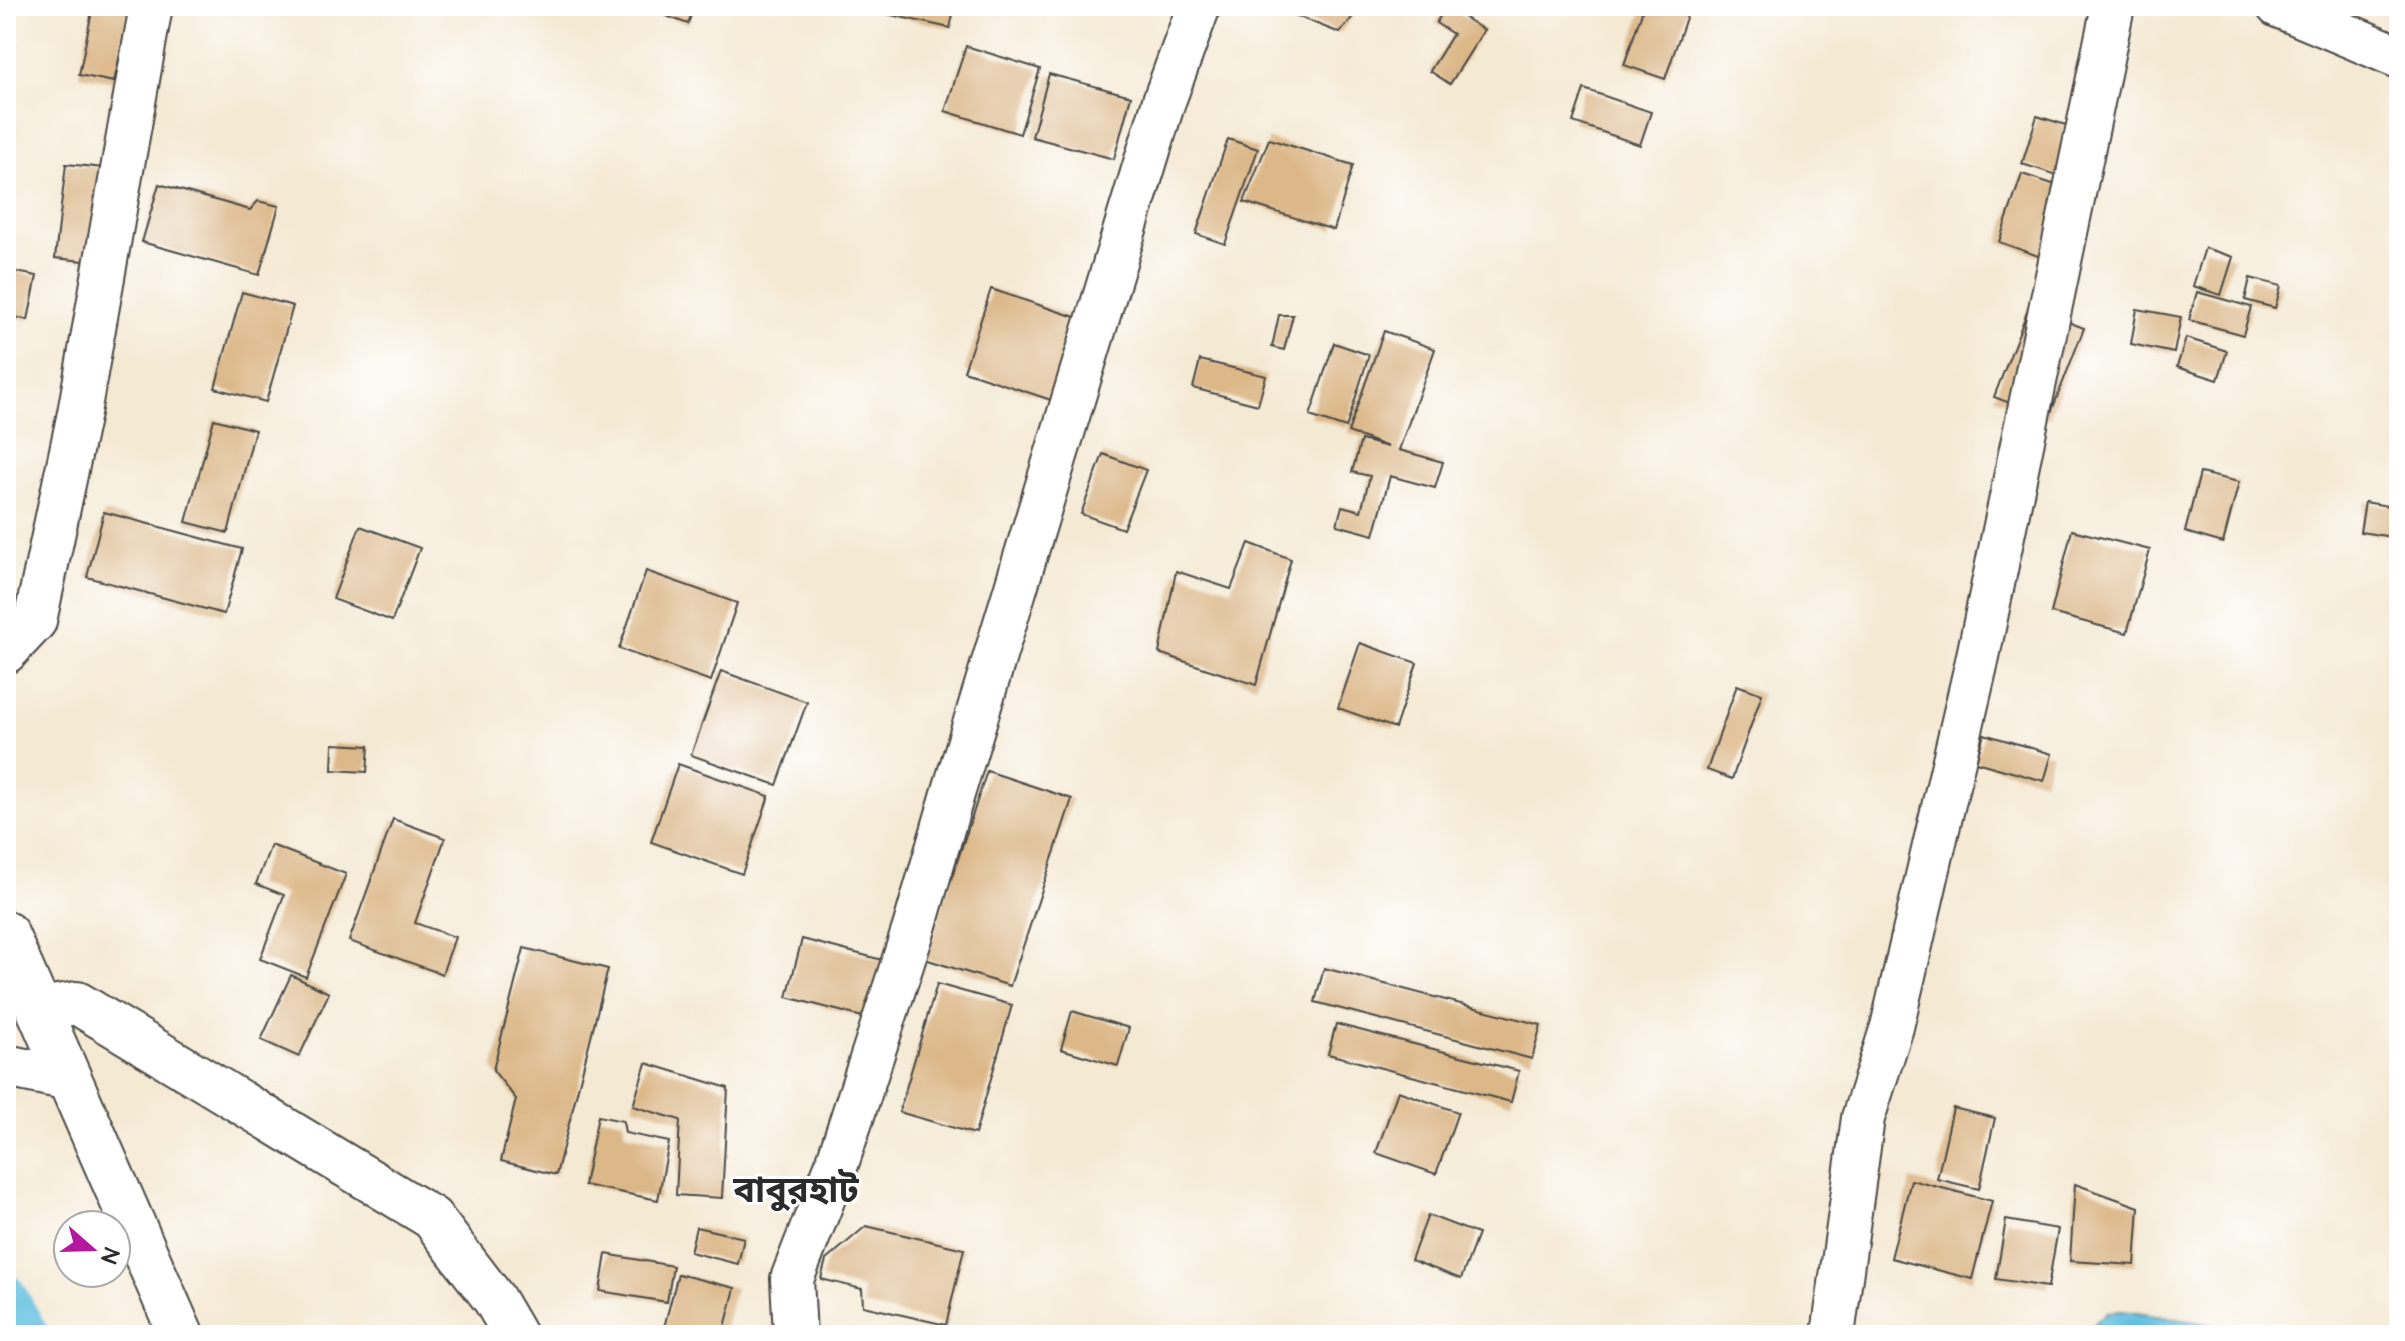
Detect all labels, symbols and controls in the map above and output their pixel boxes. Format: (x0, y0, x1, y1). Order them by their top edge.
district label: বাবুরহাট (732, 1166, 860, 1217)
north arrow (52, 1209, 132, 1289)
text: N (92, 1244, 126, 1267)

